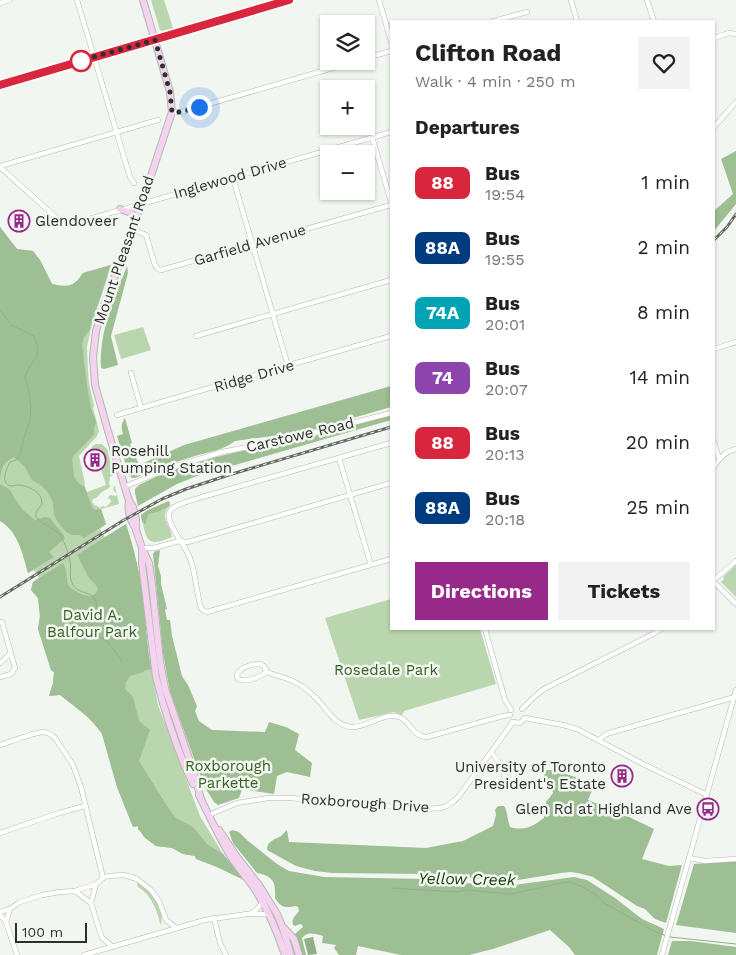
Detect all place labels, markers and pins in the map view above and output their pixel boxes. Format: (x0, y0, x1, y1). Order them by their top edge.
unlabelled marker (70, 50, 92, 72)
building icon: Glendoveer (7, 209, 31, 233)
place label: Glendoveer (35, 212, 118, 230)
place label: Rosehill Pumping Station (111, 442, 232, 477)
building icon: Rosehill Pumping Station (83, 448, 107, 472)
place label: University of Toronto President's Estate (455, 758, 606, 793)
building icon: University of Toronto President's Estate (610, 764, 634, 788)
bus stop icon: Glen Rd at Highland Ave (696, 797, 720, 821)
place label: Glen Rd at Highland Ave (515, 800, 692, 818)

